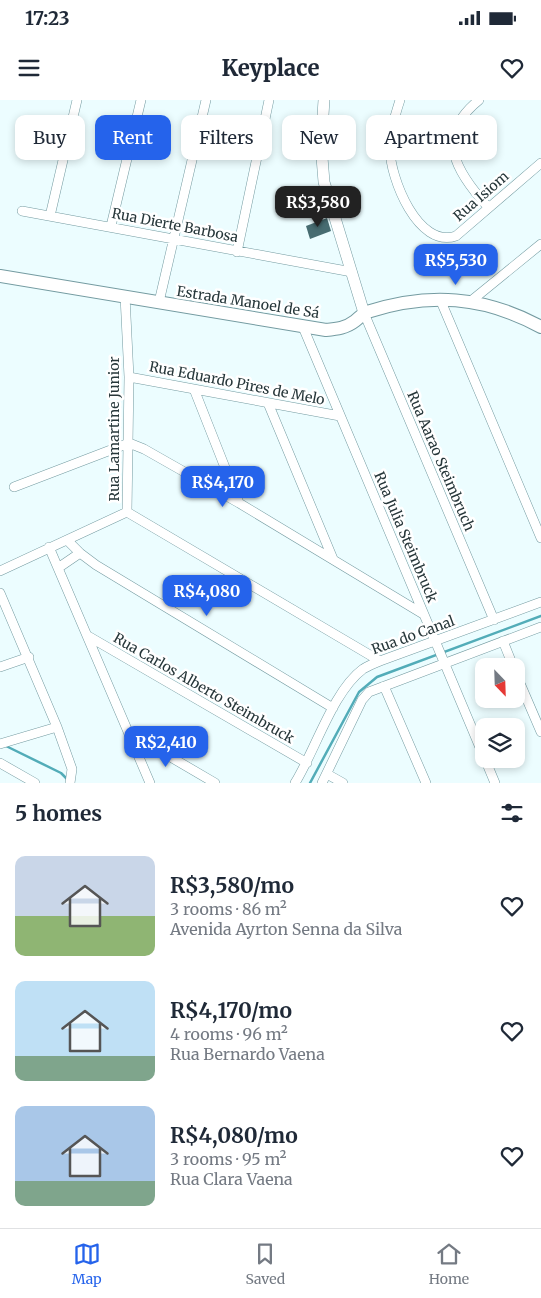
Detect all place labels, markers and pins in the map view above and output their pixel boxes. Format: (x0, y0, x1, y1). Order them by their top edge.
pin: R$3,580 (272, 186, 364, 228)
pin: R$5,530 (410, 244, 502, 286)
pin: R$4,170 (177, 466, 269, 508)
pin: R$4,080 (161, 574, 253, 617)
pin: R$2,410 (120, 726, 212, 768)

